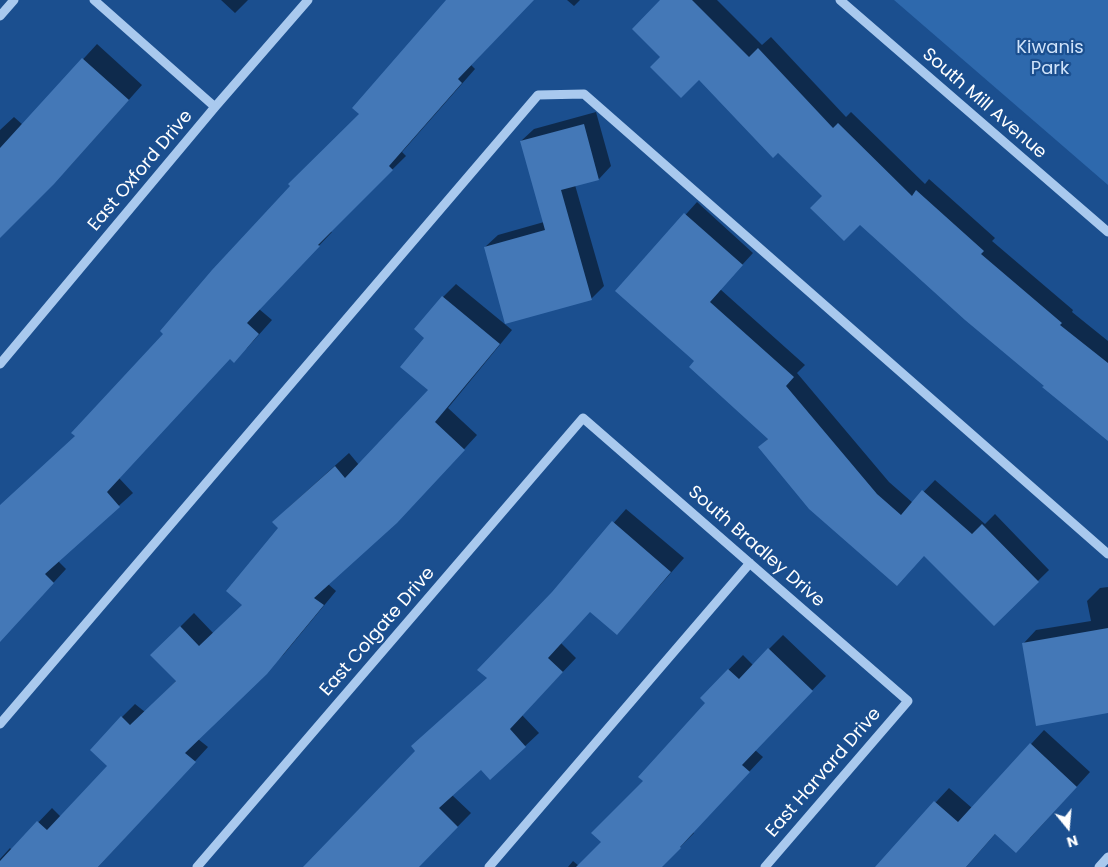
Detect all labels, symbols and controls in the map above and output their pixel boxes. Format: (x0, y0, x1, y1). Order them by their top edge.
park label: Kiwanis Park (1016, 37, 1084, 80)
street label: South Mill Avenue (917, 44, 1051, 164)
street label: East Oxford Drive (84, 106, 198, 236)
street label: South Bradley Drive (683, 482, 829, 612)
street label: East Colgate Drive (316, 563, 440, 701)
street label: East Harvard Drive (762, 704, 886, 842)
north arrow (1043, 802, 1093, 852)
text: N (1064, 830, 1080, 852)

